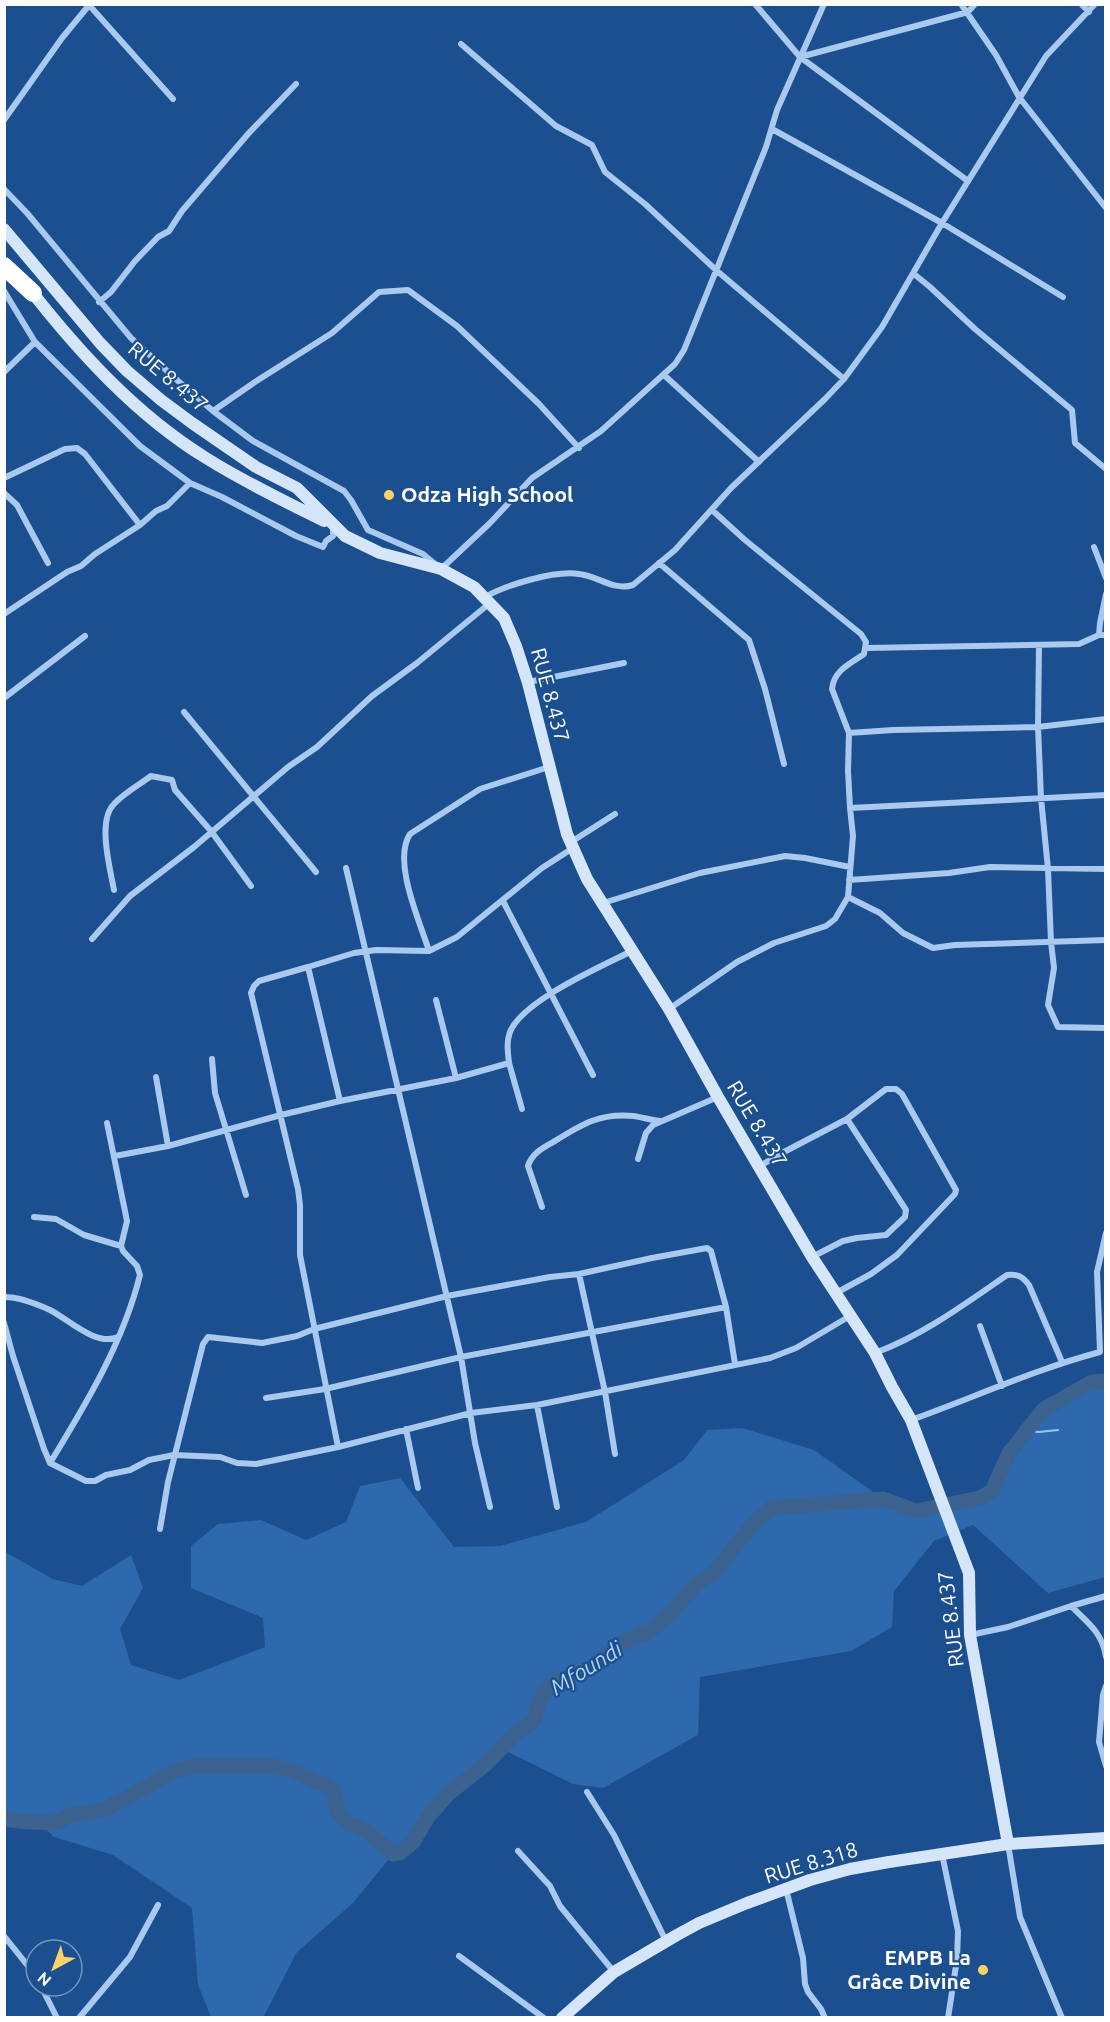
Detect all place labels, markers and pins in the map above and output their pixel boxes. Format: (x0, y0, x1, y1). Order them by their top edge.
place label: Odza High School (401, 482, 573, 506)
marker: Odza High School (382, 488, 396, 502)
place label: EMPB La Grâce Divine (847, 1945, 971, 1993)
marker: EMPB La Grâce Divine (976, 1963, 990, 1977)

